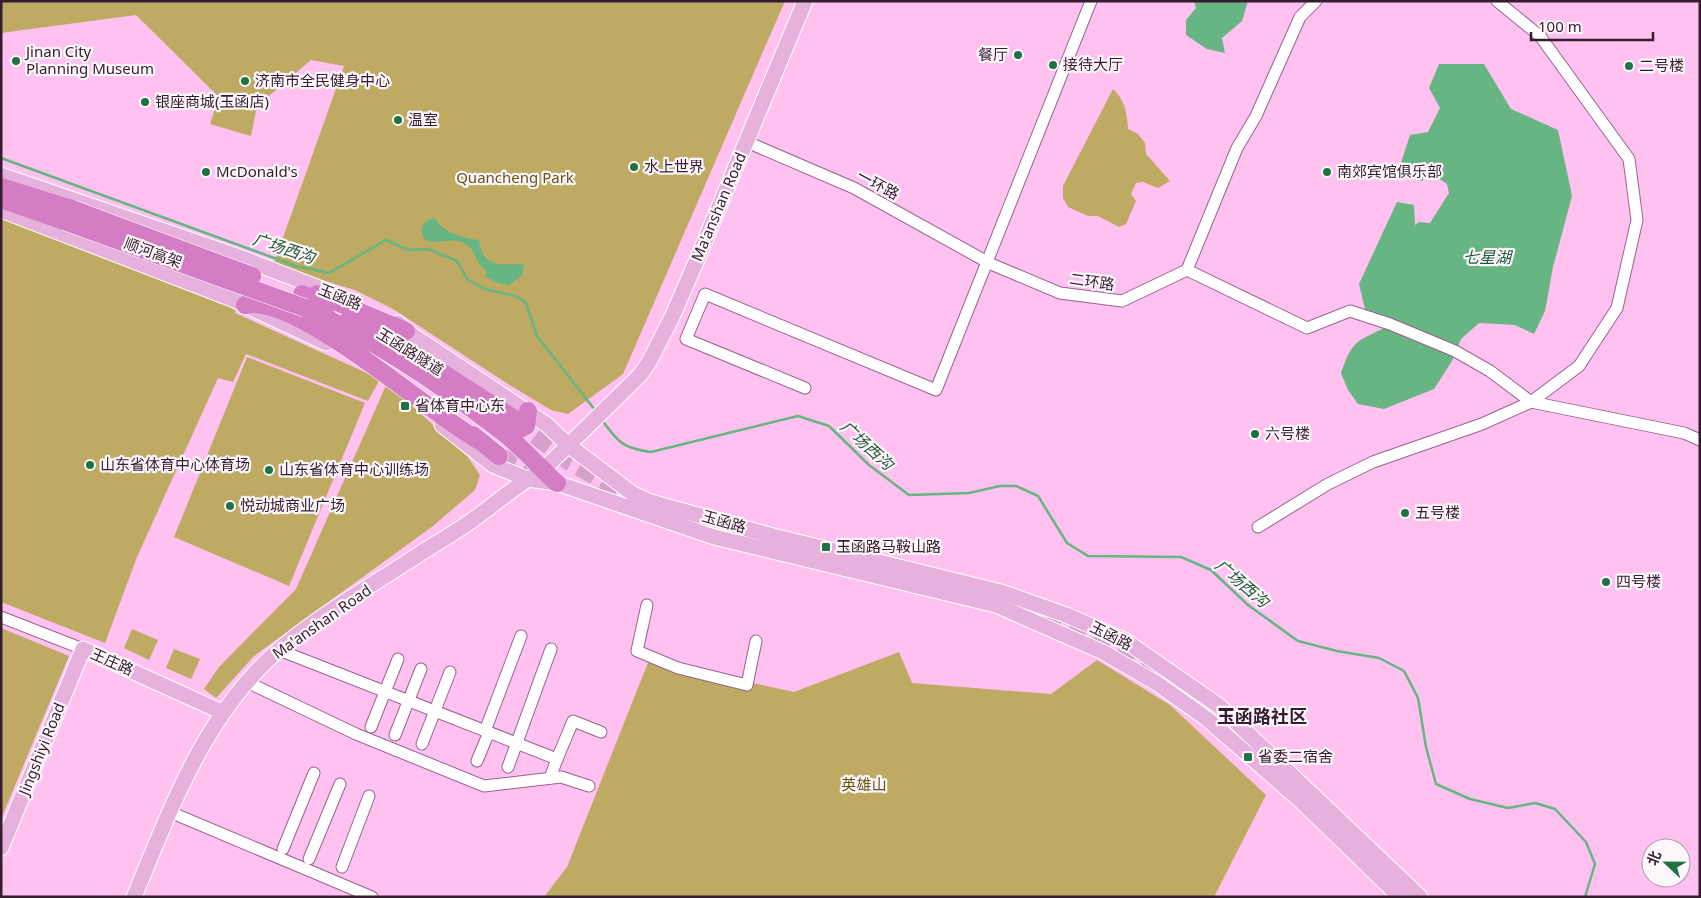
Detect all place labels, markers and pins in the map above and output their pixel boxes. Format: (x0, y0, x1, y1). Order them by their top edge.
place label: Jinan City Planning Museum (24, 41, 154, 78)
place label: 餐厅 (978, 44, 1008, 64)
marker: 餐厅 (1012, 49, 1024, 61)
place label: 接待大厅 (1063, 54, 1123, 74)
marker: Jinan City Planning Museum (10, 55, 22, 67)
place label: 二号楼 (1639, 55, 1684, 75)
marker: 接待大厅 (1047, 59, 1059, 71)
marker: 二号楼 (1623, 60, 1635, 72)
place label: 济南市全民健身中心 (255, 70, 390, 90)
marker: 济南市全民健身中心 (239, 75, 251, 87)
place label: 银座商城(玉函店) (155, 91, 269, 111)
marker: 银座商城(玉函店) (139, 96, 151, 108)
place label: 温室 (408, 109, 438, 129)
marker: 温室 (392, 114, 404, 126)
place label: 水上世界 (644, 156, 704, 176)
place label: McDonald's (216, 161, 298, 181)
marker: 水上世界 (628, 161, 640, 173)
place label: 南郊宾馆俱乐部 (1337, 161, 1442, 181)
marker: McDonald's (200, 166, 212, 178)
marker: 南郊宾馆俱乐部 (1321, 166, 1333, 178)
place label: 省体育中心东 (415, 395, 505, 415)
marker: 省体育中心东 (399, 400, 411, 412)
place label: 六号楼 (1265, 423, 1310, 443)
marker: 六号楼 (1249, 428, 1261, 440)
place label: 山东省体育中心体育场 (100, 454, 250, 474)
marker: 山东省体育中心体育场 (84, 459, 96, 471)
place label: 山东省体育中心训练场 (279, 459, 429, 479)
marker: 山东省体育中心训练场 (263, 464, 275, 476)
place label: 悦动城商业广场 (240, 495, 345, 515)
marker: 悦动城商业广场 (224, 500, 236, 512)
place label: 五号楼 (1415, 502, 1460, 522)
marker: 五号楼 (1399, 507, 1411, 519)
place label: 玉函路马鞍山路 (836, 536, 941, 556)
marker: 玉函路马鞍山路 (820, 541, 832, 553)
place label: 四号楼 (1616, 571, 1661, 591)
marker: 四号楼 (1600, 576, 1612, 588)
place label: 省委二宿舍 (1258, 746, 1333, 766)
marker: 省委二宿舍 (1242, 751, 1254, 763)

